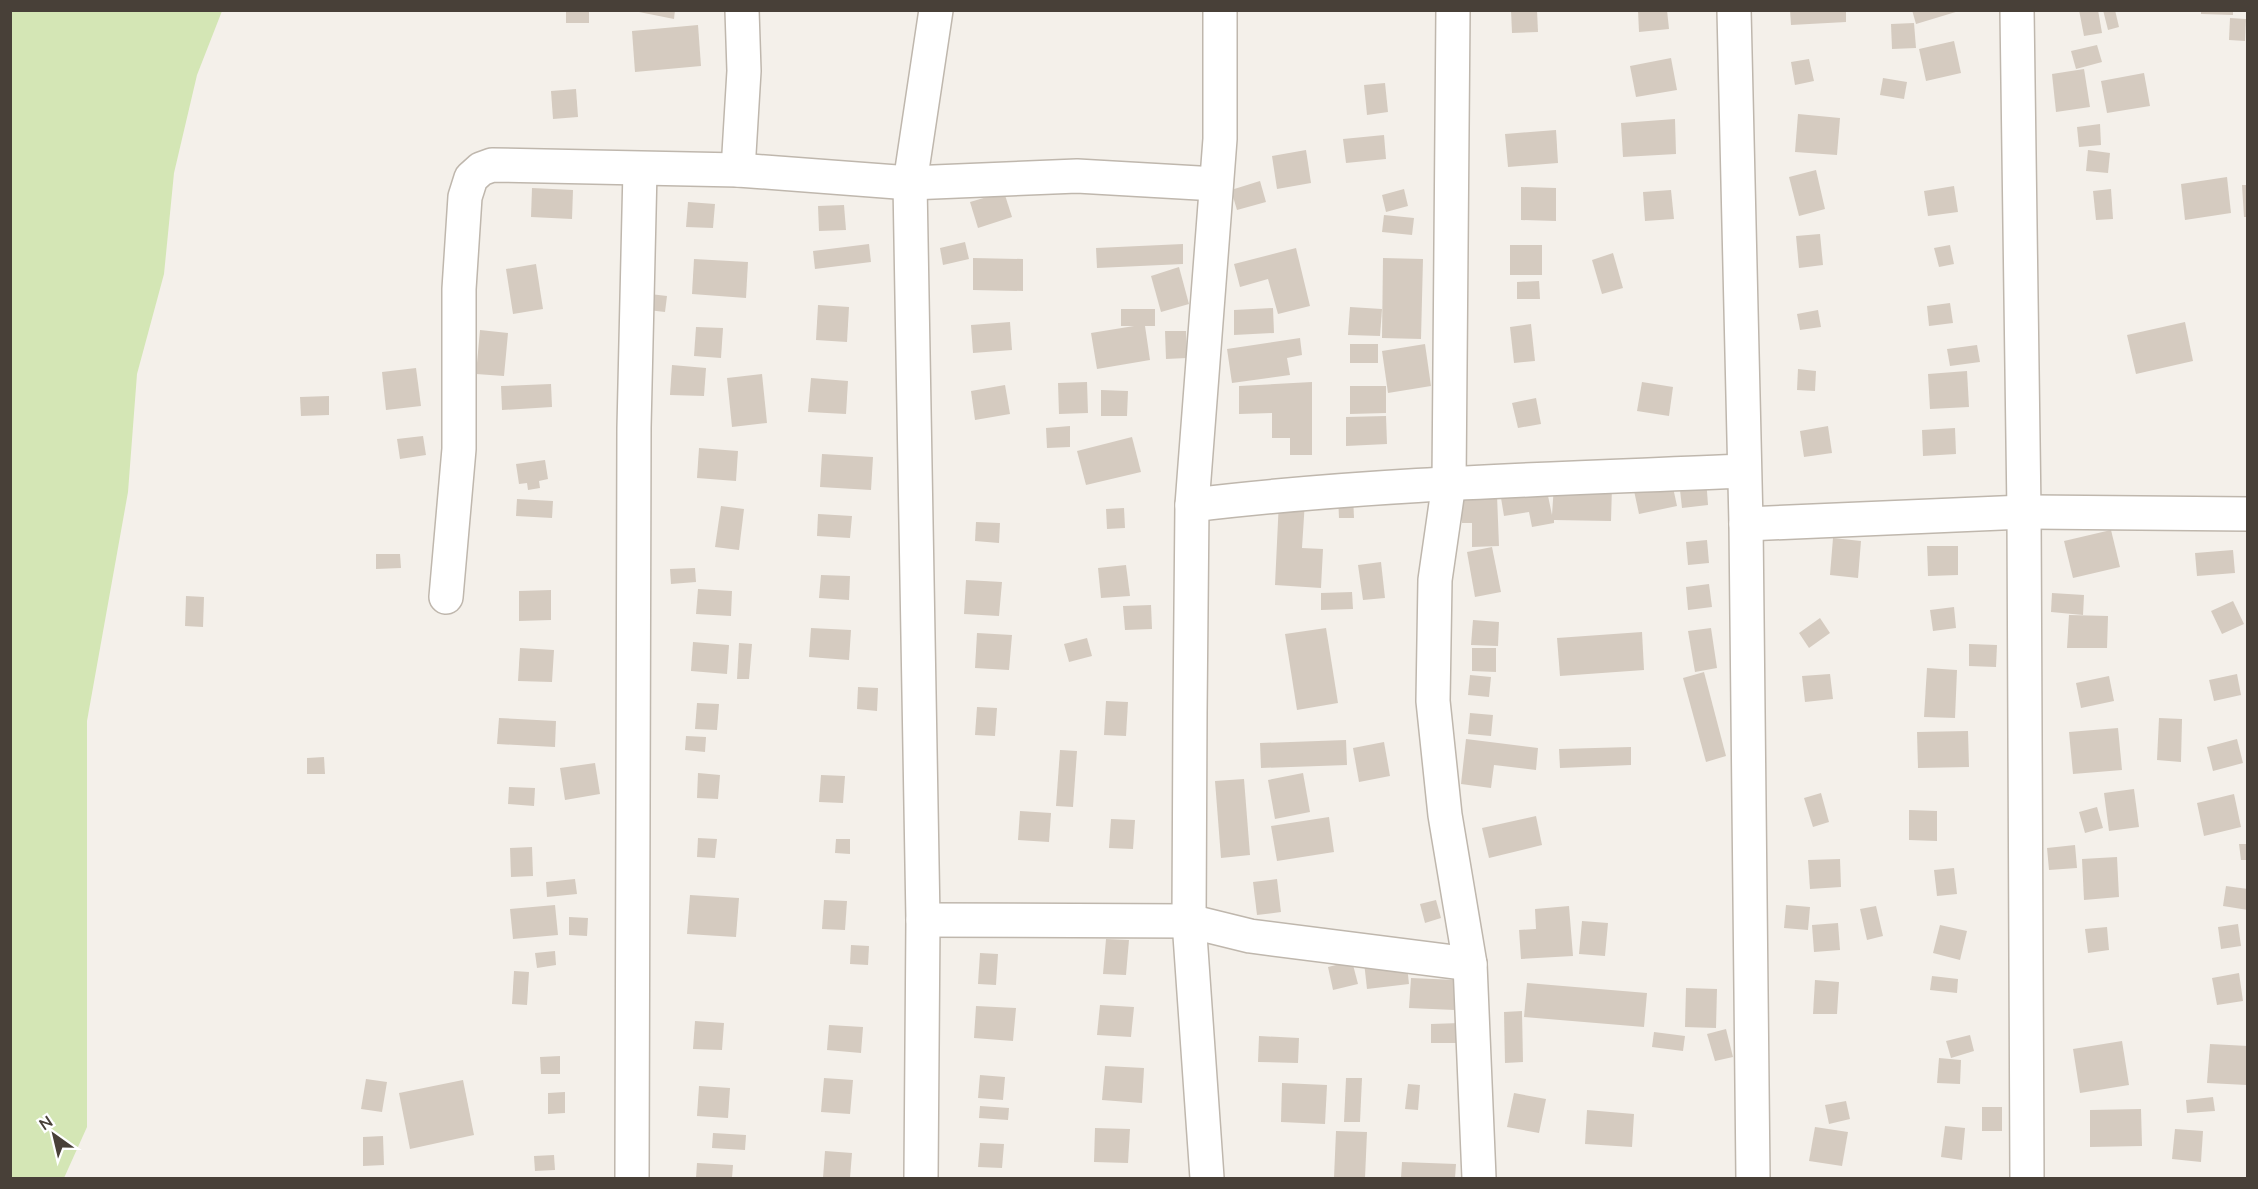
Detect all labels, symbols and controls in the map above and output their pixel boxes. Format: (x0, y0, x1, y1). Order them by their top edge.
north arrow (24, 1105, 84, 1165)
text: N (35, 1111, 56, 1134)

